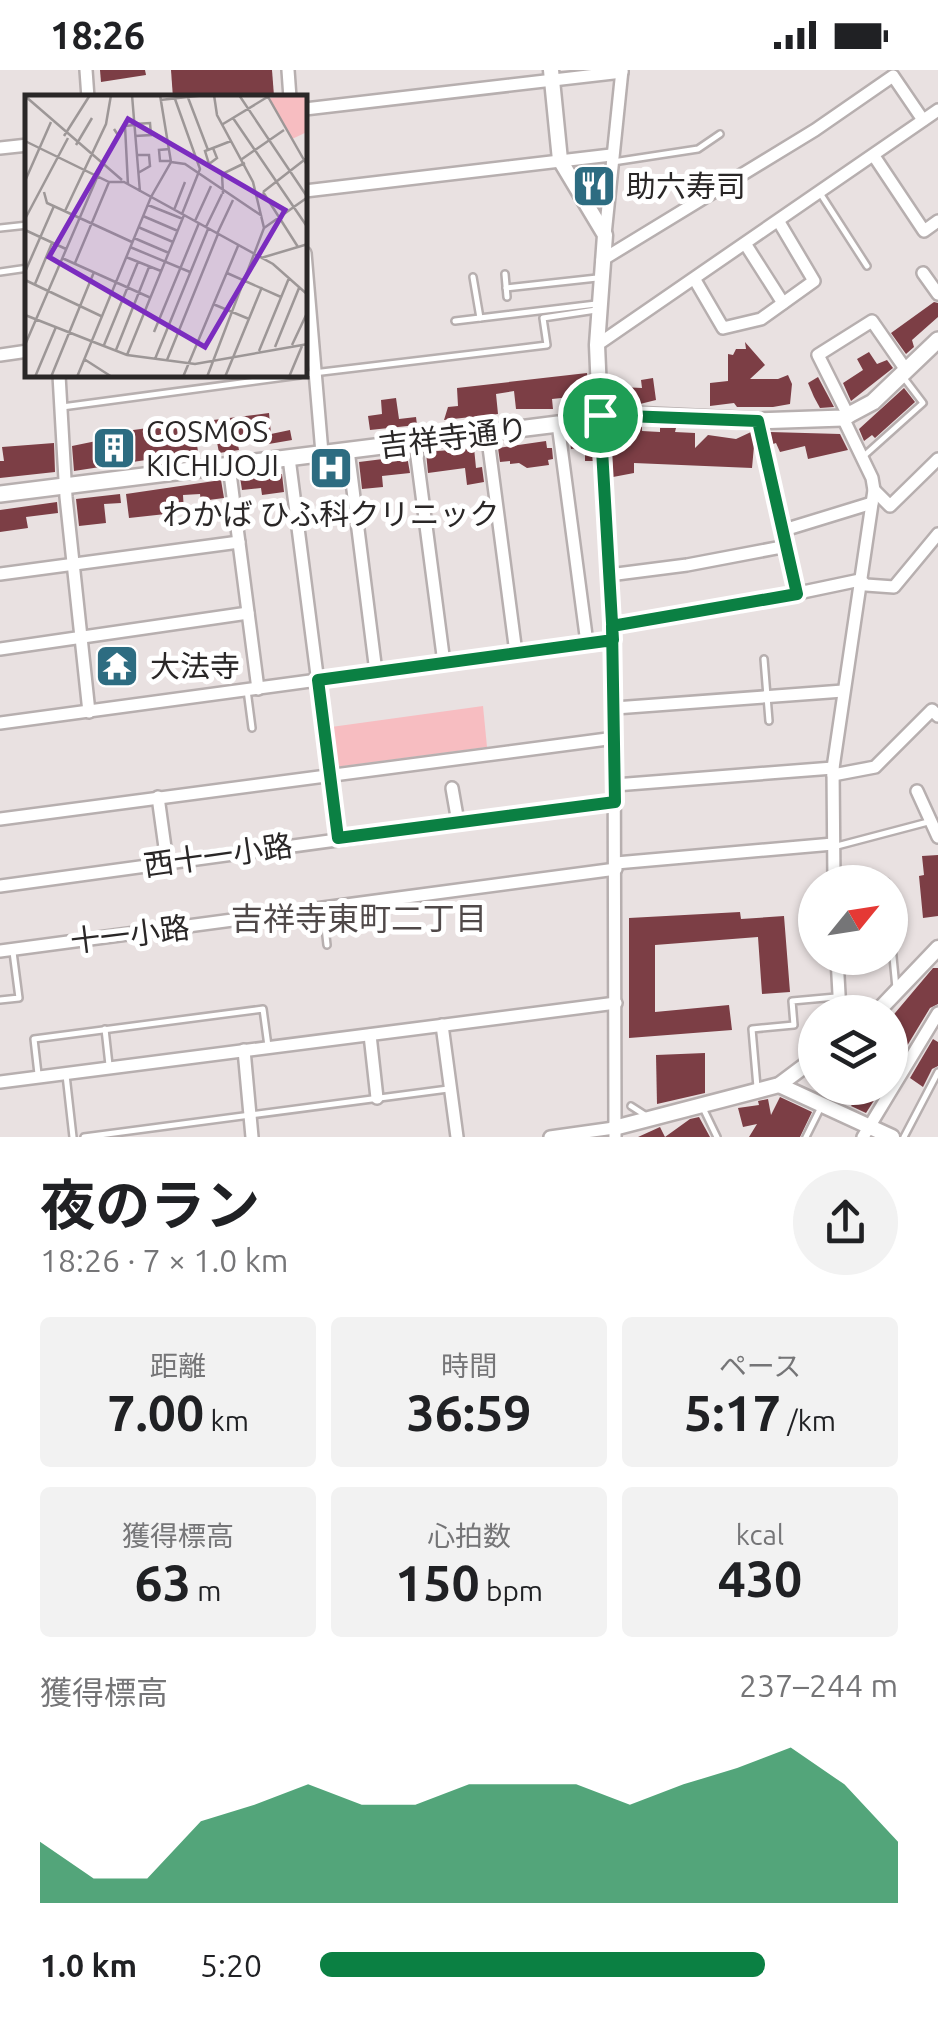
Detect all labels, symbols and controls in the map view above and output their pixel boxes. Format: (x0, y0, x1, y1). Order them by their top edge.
text: 18:26 (50, 14, 145, 56)
inset map (25, 95, 308, 378)
restaurant icon: 助六寿司 (571, 163, 617, 209)
place label: 助六寿司 (626, 169, 746, 203)
pin (558, 373, 643, 458)
icon: arrive (573, 388, 628, 443)
street label: 吉祥寺通り (376, 411, 530, 463)
place label: COSMOS KICHIJOJI (146, 414, 279, 482)
building icon: COSMOS KICHIJOJI (91, 425, 137, 471)
hospital icon: わかば ひふ科クリニック (308, 445, 354, 491)
place label: わかば ひふ科クリニック (163, 497, 499, 531)
temple icon: 大法寺 (94, 643, 140, 689)
place label: 大法寺 (150, 649, 240, 683)
street label: 西十一小路 (141, 828, 295, 882)
north arrow (798, 865, 908, 975)
map controls (798, 865, 908, 1105)
district label: 吉祥寺東町二丁目 (231, 900, 487, 936)
street label: 十一小路 (68, 910, 192, 958)
button: layers (798, 995, 908, 1105)
button: share (793, 1170, 898, 1275)
text: 夜のラン (40, 1174, 260, 1235)
text: 18:26 · 7 × 1.0 km (40, 1242, 288, 1278)
text: 距離 (150, 1350, 206, 1381)
text: 時間 (441, 1350, 497, 1381)
text: ペース (719, 1350, 801, 1381)
text: 7.00 (107, 1384, 204, 1440)
text: 36:59 (406, 1384, 532, 1440)
text: 5:17 (684, 1384, 781, 1440)
text: km (204, 1405, 249, 1436)
text: /km (781, 1405, 836, 1436)
text: kcal (736, 1519, 784, 1550)
text: 獲得標高 (122, 1520, 234, 1551)
text: 心拍数 (427, 1520, 511, 1551)
text: 430 (718, 1550, 802, 1606)
text: 63 (135, 1554, 191, 1610)
text: 150 (395, 1554, 480, 1610)
text: m (191, 1575, 221, 1606)
text: bpm (480, 1575, 543, 1606)
text: 237–244 m (739, 1667, 898, 1703)
text: 獲得標高 (40, 1674, 168, 1710)
text: 1.0 km (40, 1947, 137, 1983)
text: 5:20 (200, 1947, 262, 1983)

